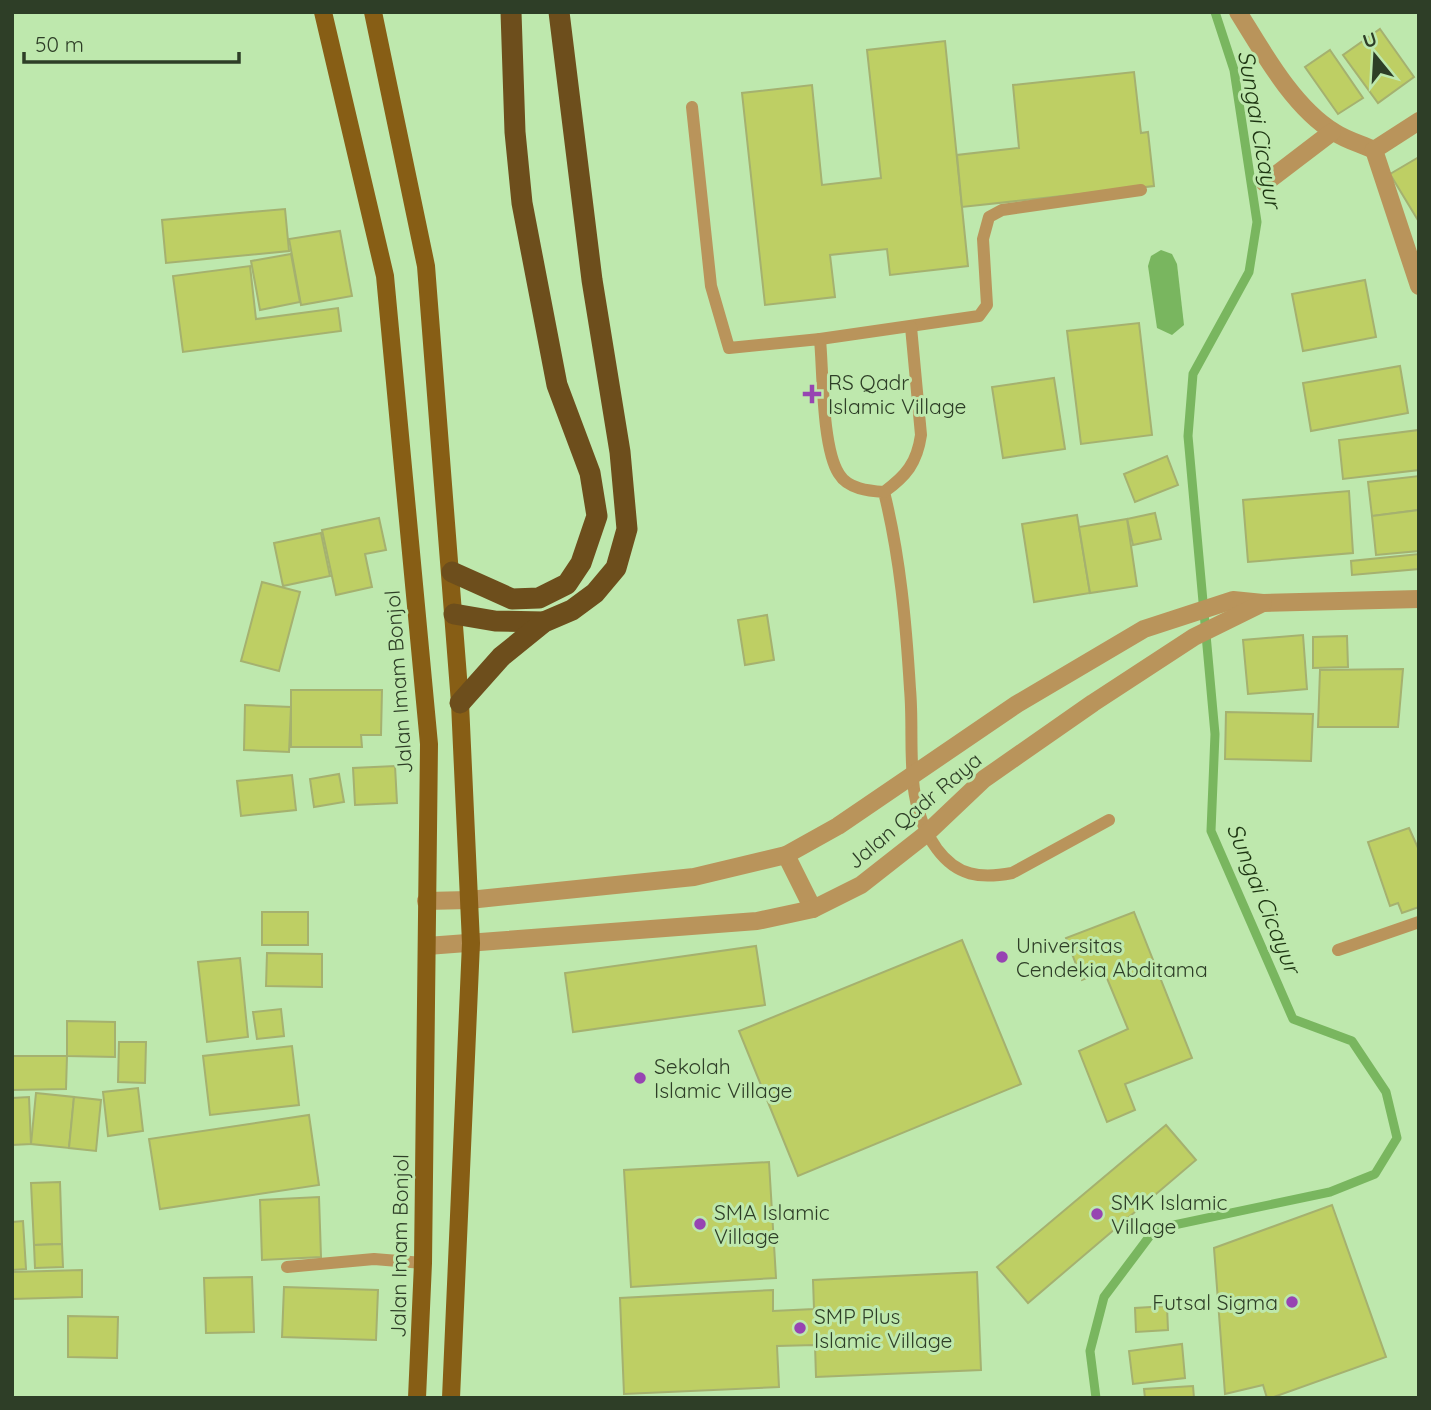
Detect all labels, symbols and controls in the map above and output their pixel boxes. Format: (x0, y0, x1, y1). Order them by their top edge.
scale bar (24, 21, 240, 65)
north arrow (1340, 21, 1410, 91)
text: U (1360, 26, 1380, 53)
text: 50 m (35, 31, 84, 57)
water label: Sungai Cicayur (1232, 48, 1289, 213)
place label: RS Qadr Islamic Village (828, 369, 966, 419)
marker: RS Qadr Islamic Village (802, 384, 822, 404)
street label: Jalan Imam Bonjol (379, 589, 417, 775)
street label: Jalan Qadr Raya (842, 746, 986, 874)
water label: Sungai Cicayur (1221, 819, 1308, 980)
place label: Universitas Cendekia Abditama (1016, 932, 1208, 982)
marker: Universitas Cendekia Abditama (994, 949, 1010, 965)
place label: Sekolah Islamic Village (654, 1053, 792, 1103)
marker: Sekolah Islamic Village (632, 1070, 648, 1086)
street label: Jalan Imam Bonjol (384, 1154, 414, 1338)
place label: SMK Islamic Village (1111, 1189, 1227, 1239)
place label: SMA Islamic Village (714, 1199, 830, 1249)
marker: SMK Islamic Village (1089, 1206, 1105, 1222)
marker: SMA Islamic Village (692, 1216, 708, 1232)
place label: Futsal Sigma (1152, 1289, 1278, 1315)
marker: Futsal Sigma (1284, 1294, 1300, 1310)
place label: SMP Plus Islamic Village (814, 1303, 952, 1353)
marker: SMP Plus Islamic Village (792, 1320, 808, 1336)

